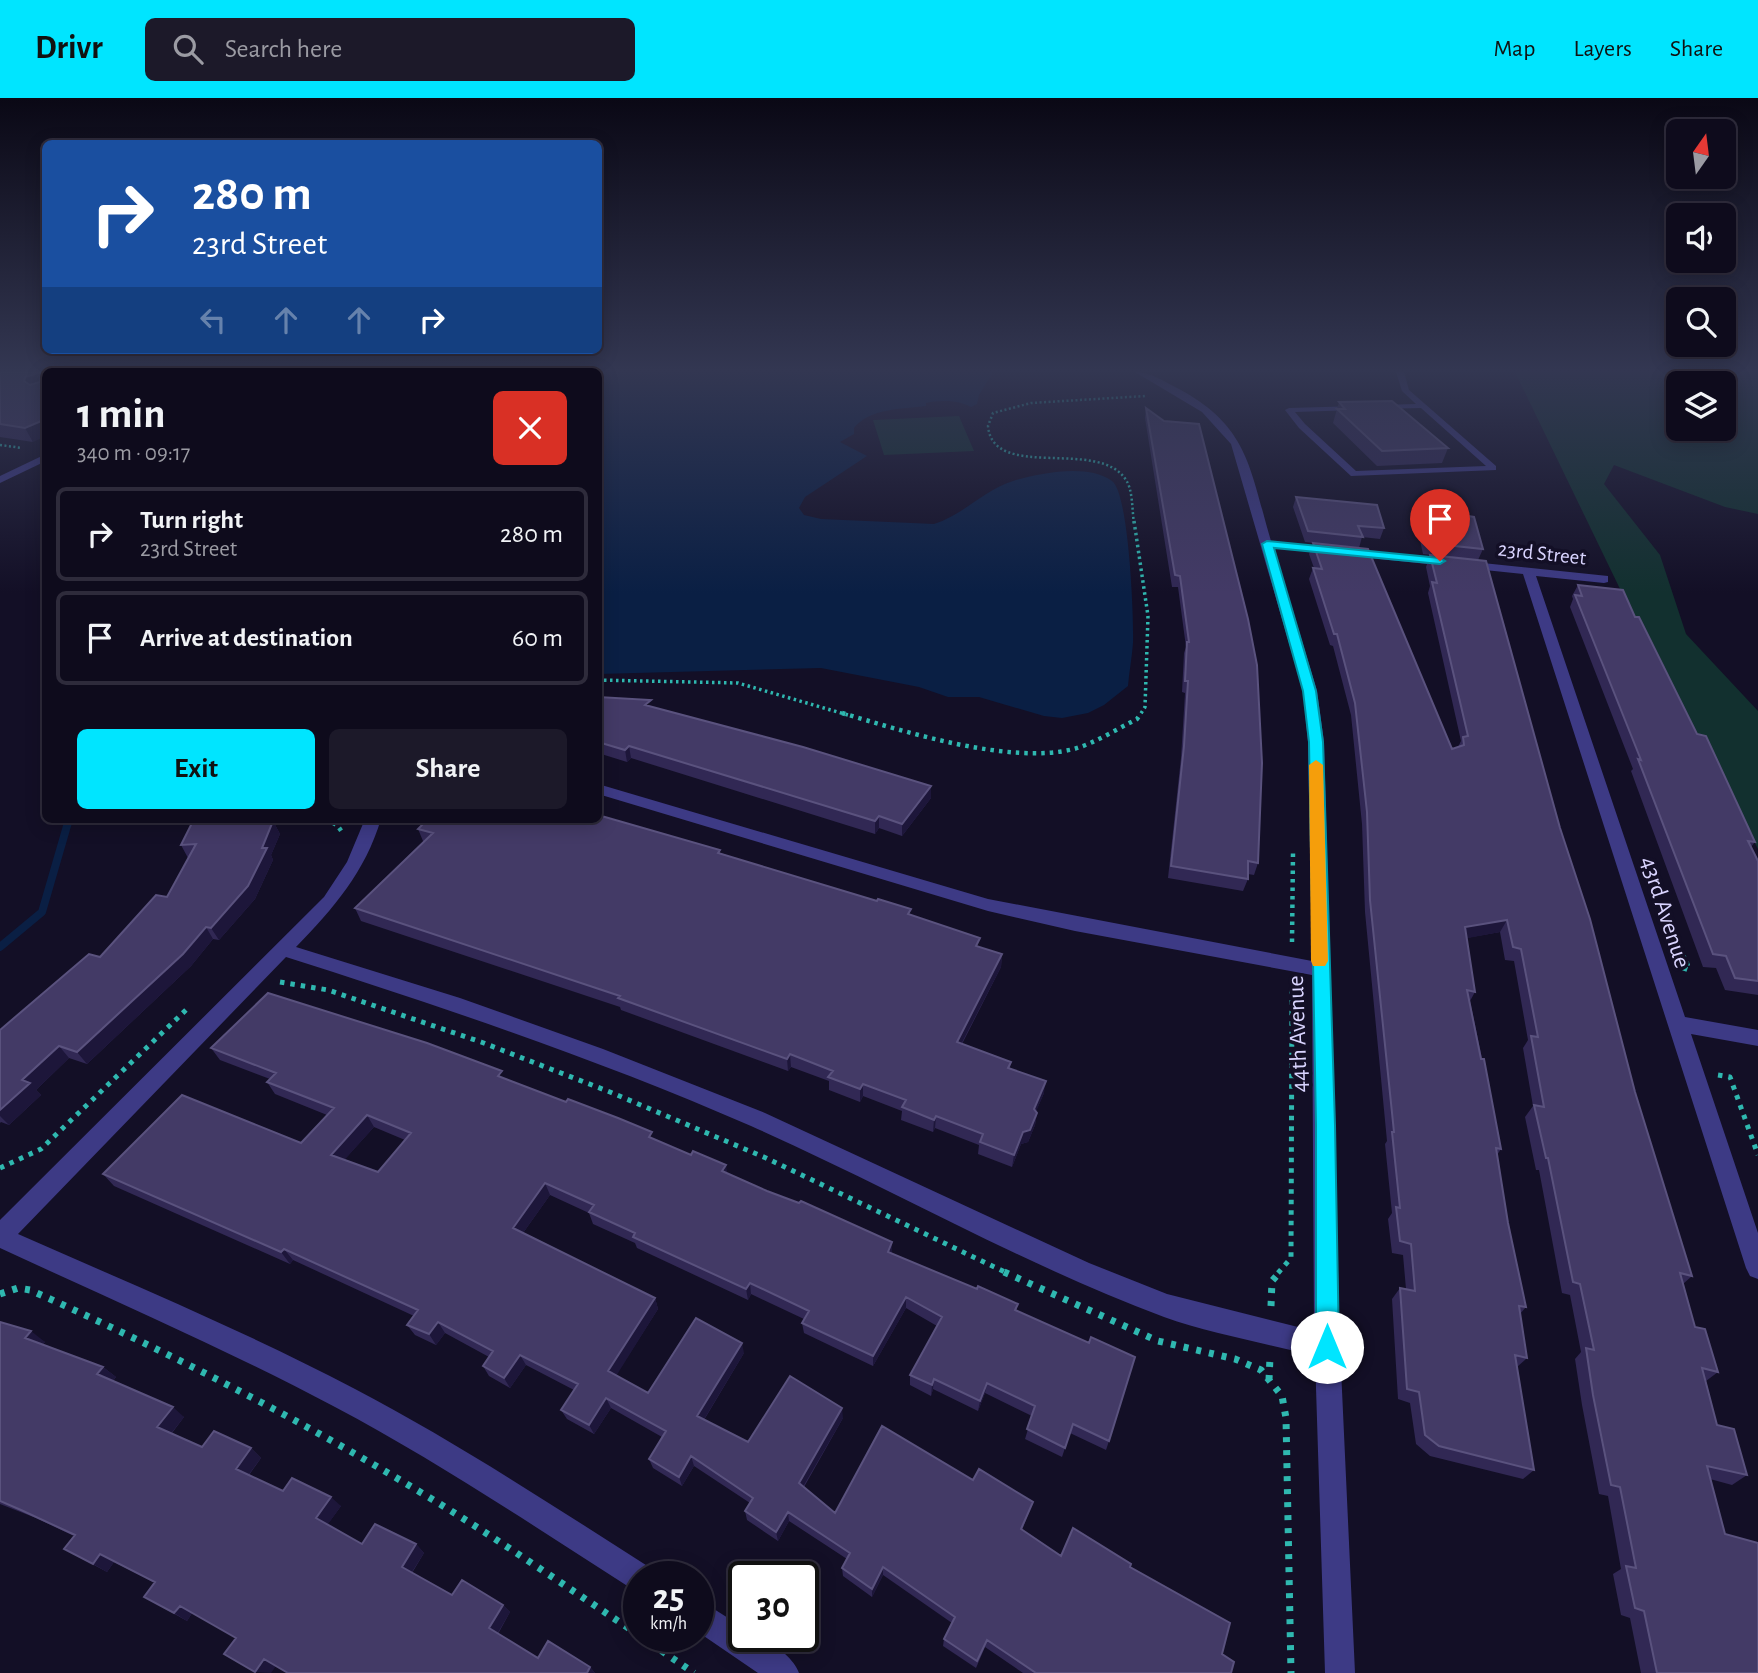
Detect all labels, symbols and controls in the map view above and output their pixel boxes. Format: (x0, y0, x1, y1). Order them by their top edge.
search box (145, 18, 635, 81)
icon: search (169, 30, 207, 68)
text: Drivr (35, 32, 103, 65)
text: Search here (225, 36, 342, 62)
text: Map (1493, 37, 1535, 61)
text: Layers (1573, 37, 1632, 61)
text: Share (1670, 37, 1723, 61)
north arrow (1666, 119, 1736, 189)
map controls (1666, 119, 1736, 441)
icon: right (77, 168, 168, 259)
text: 280 m (192, 170, 312, 219)
button: sound (1666, 203, 1736, 273)
text: 23rd Street (192, 228, 327, 260)
button: search (1666, 287, 1736, 357)
icon: left (194, 301, 232, 339)
icon: ahead (267, 301, 305, 339)
icon: ahead (340, 301, 378, 339)
icon: right (413, 301, 451, 339)
button: layers (1666, 371, 1736, 441)
button: close (493, 391, 567, 465)
text: 1 min (77, 393, 166, 435)
text: 340 m · 09:17 (77, 442, 190, 465)
pin (1410, 489, 1470, 561)
icon: arrive (1421, 500, 1459, 538)
text: Turn right (140, 507, 243, 533)
icon: right (81, 515, 119, 553)
text: 280 m (500, 521, 563, 547)
text: 23rd Street (140, 538, 237, 561)
street label: 23rd Street (1497, 538, 1587, 569)
icon: arrive (81, 619, 119, 657)
text: Arrive at destination (140, 625, 353, 651)
text: 60 m (512, 625, 563, 651)
button: Exit (77, 729, 315, 809)
button: Share (329, 729, 567, 809)
street label: 43rd Avenue (1636, 854, 1694, 971)
street label: 44th Avenue (1284, 975, 1312, 1093)
position arrow (1290, 1310, 1364, 1384)
speed limit sign: 30 (728, 1561, 819, 1652)
text: 25 (653, 1580, 684, 1615)
text: km/h (650, 1615, 687, 1633)

